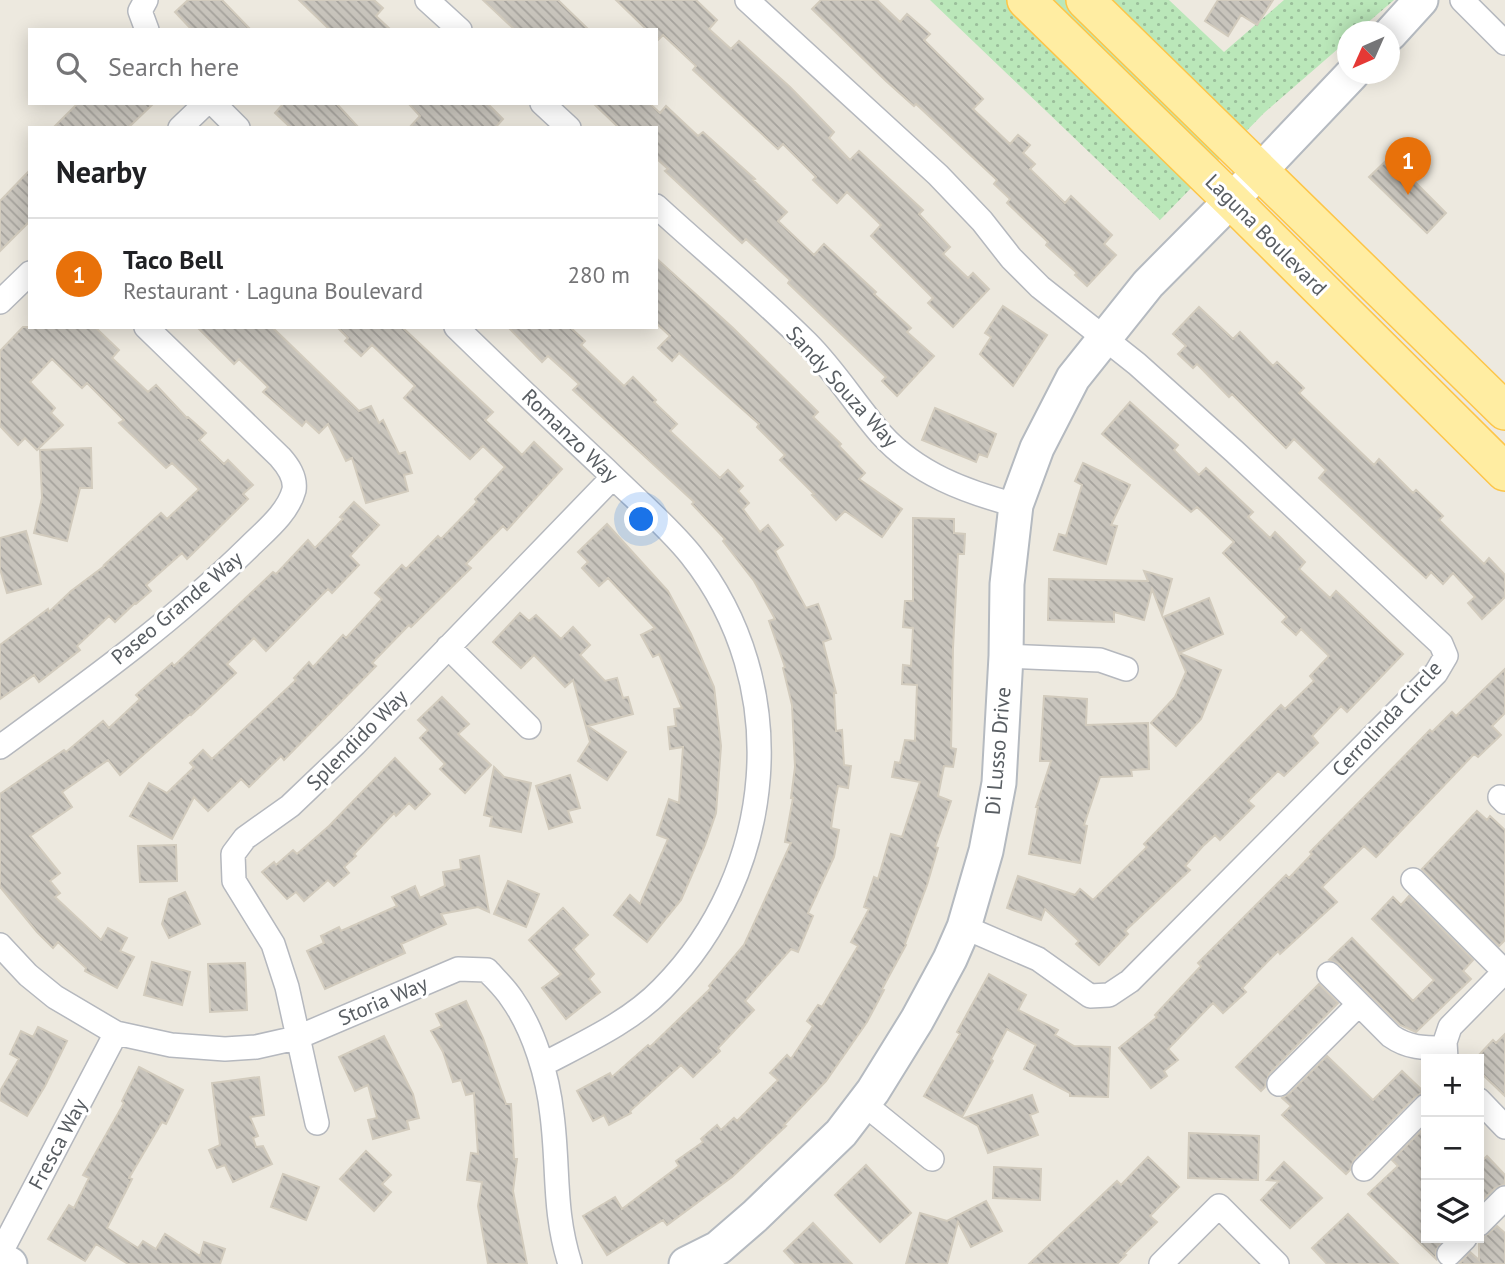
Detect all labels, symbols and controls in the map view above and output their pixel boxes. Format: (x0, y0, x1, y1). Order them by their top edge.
north arrow (1337, 21, 1400, 84)
search box (28, 28, 658, 105)
icon: search (52, 48, 90, 86)
text: Search here (108, 50, 239, 83)
pin: 1 (1385, 137, 1431, 195)
text: Nearby (56, 152, 146, 191)
street label: Laguna Boulevard (1200, 168, 1333, 301)
text: Taco Bell (123, 243, 223, 276)
text: 1 (72, 260, 86, 289)
text: 280 m (568, 260, 630, 289)
text: Restaurant · Laguna Boulevard (123, 276, 423, 305)
street label: Sandy Souza Way (781, 320, 904, 453)
street label: Romanzo Way (516, 383, 624, 489)
your location (624, 502, 658, 536)
street label: Paseo Grande Way (105, 545, 248, 670)
street label: Cerrolinda Circle (1326, 655, 1447, 782)
street label: Splendido Way (300, 683, 413, 796)
street label: Di Lusso Drive (978, 686, 1017, 816)
street label: Storia Way (334, 970, 432, 1031)
map controls (1421, 1054, 1484, 1243)
button: + (1421, 1054, 1484, 1117)
street label: Fresca Way (22, 1093, 93, 1194)
button: − (1421, 1117, 1484, 1180)
button: layers (1421, 1180, 1484, 1243)

